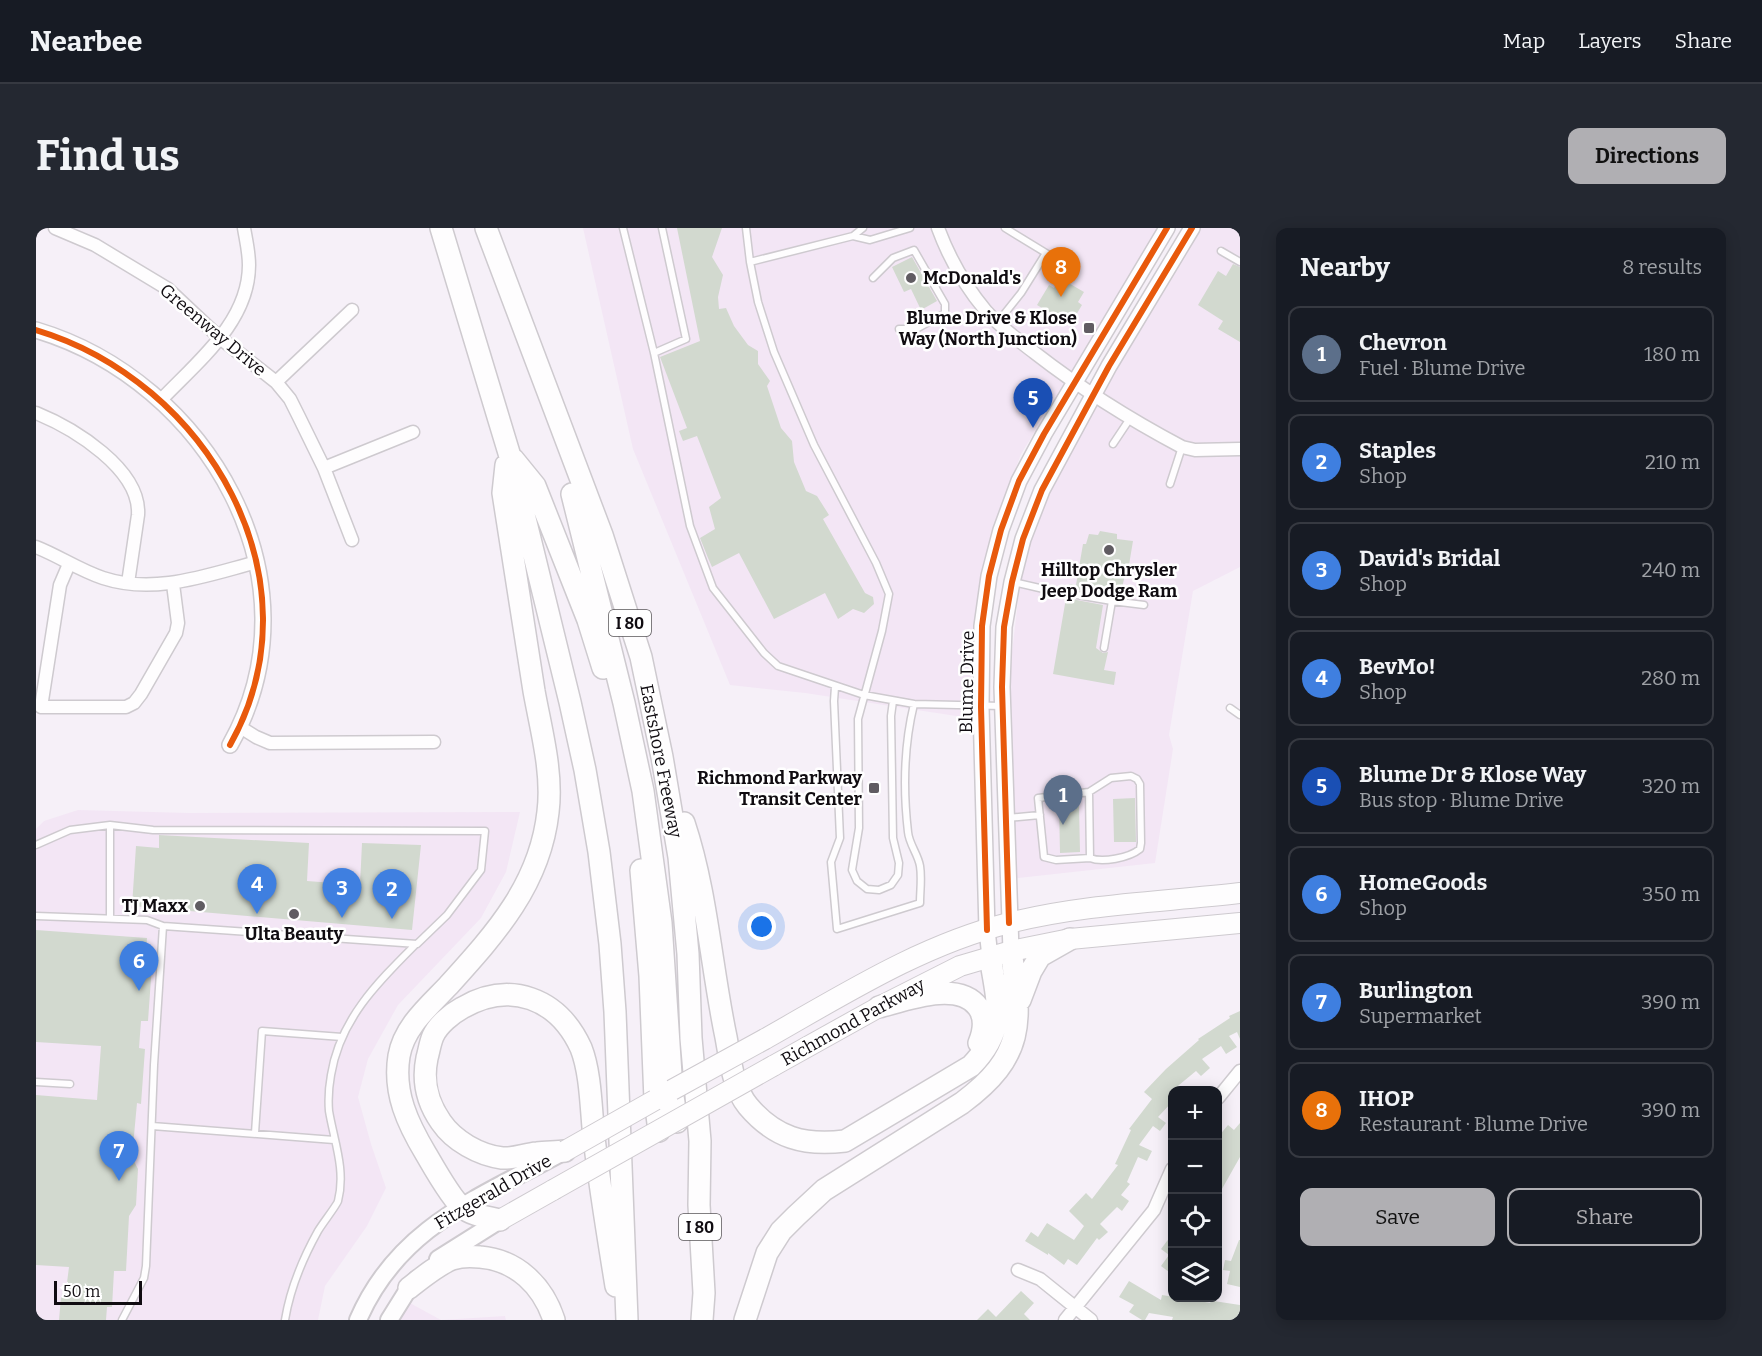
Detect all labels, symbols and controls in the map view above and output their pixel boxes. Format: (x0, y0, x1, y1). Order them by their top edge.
text: Nearbee (30, 25, 142, 58)
text: Map (1503, 28, 1545, 54)
text: Layers (1578, 28, 1642, 54)
text: Share (1675, 28, 1732, 54)
button: Directions (1568, 128, 1726, 184)
text: Find us (36, 131, 180, 181)
pin: 8 (1042, 248, 1080, 297)
text: Nearby (1300, 252, 1390, 283)
text: 8 results (1622, 255, 1702, 279)
place label: McDonald's (923, 267, 1021, 289)
marker: McDonald's (904, 271, 918, 285)
street label: Greenway Drive (155, 279, 271, 381)
place label: Blume Drive & Klose Way (North Junction) (899, 307, 1077, 350)
marker: Blume Drive & Klose Way (North Junction) (1082, 321, 1096, 335)
text: Chevron (1359, 329, 1447, 356)
text: 1 (1317, 342, 1326, 366)
text: 180 m (1644, 342, 1700, 366)
text: Fuel · Blume Drive (1359, 356, 1525, 380)
pin: 5 (1014, 378, 1052, 428)
text: Staples (1359, 437, 1436, 464)
text: 2 (1316, 450, 1327, 474)
text: 210 m (1645, 450, 1700, 474)
text: Shop (1359, 464, 1407, 488)
marker: Hilltop Chrysler Jeep Dodge Ram (1102, 543, 1116, 557)
text: David's Bridal (1359, 545, 1500, 572)
text: 3 (1316, 558, 1327, 582)
text: 240 m (1642, 558, 1700, 582)
place label: Hilltop Chrysler Jeep Dodge Ram (1040, 559, 1178, 602)
text: Shop (1359, 572, 1407, 596)
road number: I 80 (609, 610, 651, 636)
street label: Blume Drive (955, 630, 979, 734)
text: BevMo! (1359, 653, 1436, 680)
text: 4 (1315, 666, 1328, 690)
text: 280 m (1641, 666, 1700, 690)
text: Shop (1359, 680, 1407, 704)
street label: Eastshore Freeway (635, 682, 687, 840)
text: Blume Dr & Klose Way (1359, 761, 1586, 788)
place label: Richmond Parkway Transit Center (697, 767, 863, 810)
text: 5 (1316, 774, 1327, 798)
text: 320 m (1642, 774, 1700, 798)
pin: 1 (1044, 776, 1082, 825)
marker: Richmond Parkway Transit Center (867, 781, 881, 795)
text: Bus stop · Blume Drive (1359, 788, 1564, 812)
pin: 4 (238, 864, 276, 914)
pin: 3 (322, 868, 362, 918)
text: HomeGoods (1359, 869, 1487, 896)
pin: 2 (372, 870, 412, 919)
text: 6 (1316, 882, 1327, 906)
text: 350 m (1642, 882, 1700, 906)
place label: TJ Maxx (122, 895, 189, 917)
text: Shop (1359, 896, 1407, 920)
marker: TJ Maxx (193, 899, 207, 913)
marker: Ulta Beauty (287, 907, 301, 921)
your location (747, 912, 776, 941)
place label: Ulta Beauty (244, 923, 345, 945)
pin: 6 (120, 942, 158, 991)
street label: Richmond Parkway (777, 973, 929, 1071)
text: Burlington (1359, 977, 1473, 1004)
text: 7 (1316, 990, 1327, 1014)
text: 390 m (1641, 990, 1700, 1014)
text: Supermarket (1359, 1004, 1482, 1028)
text: IHOP (1359, 1085, 1414, 1112)
map controls (1168, 1086, 1222, 1302)
button: + (1168, 1086, 1222, 1140)
text: 8 (1315, 1098, 1328, 1122)
text: 390 m (1641, 1098, 1700, 1122)
text: Restaurant · Blume Drive (1359, 1112, 1588, 1136)
pin: 7 (100, 1132, 139, 1181)
button: − (1168, 1140, 1222, 1194)
street label: Fitzgerald Drive (431, 1150, 555, 1234)
button: Save (1300, 1188, 1495, 1246)
button: Share (1507, 1188, 1702, 1246)
button: locate (1168, 1194, 1222, 1248)
road number: I 80 (679, 1214, 721, 1240)
button: layers (1168, 1248, 1222, 1302)
scale bar (54, 1278, 142, 1306)
text: 50 m (63, 1282, 100, 1301)

